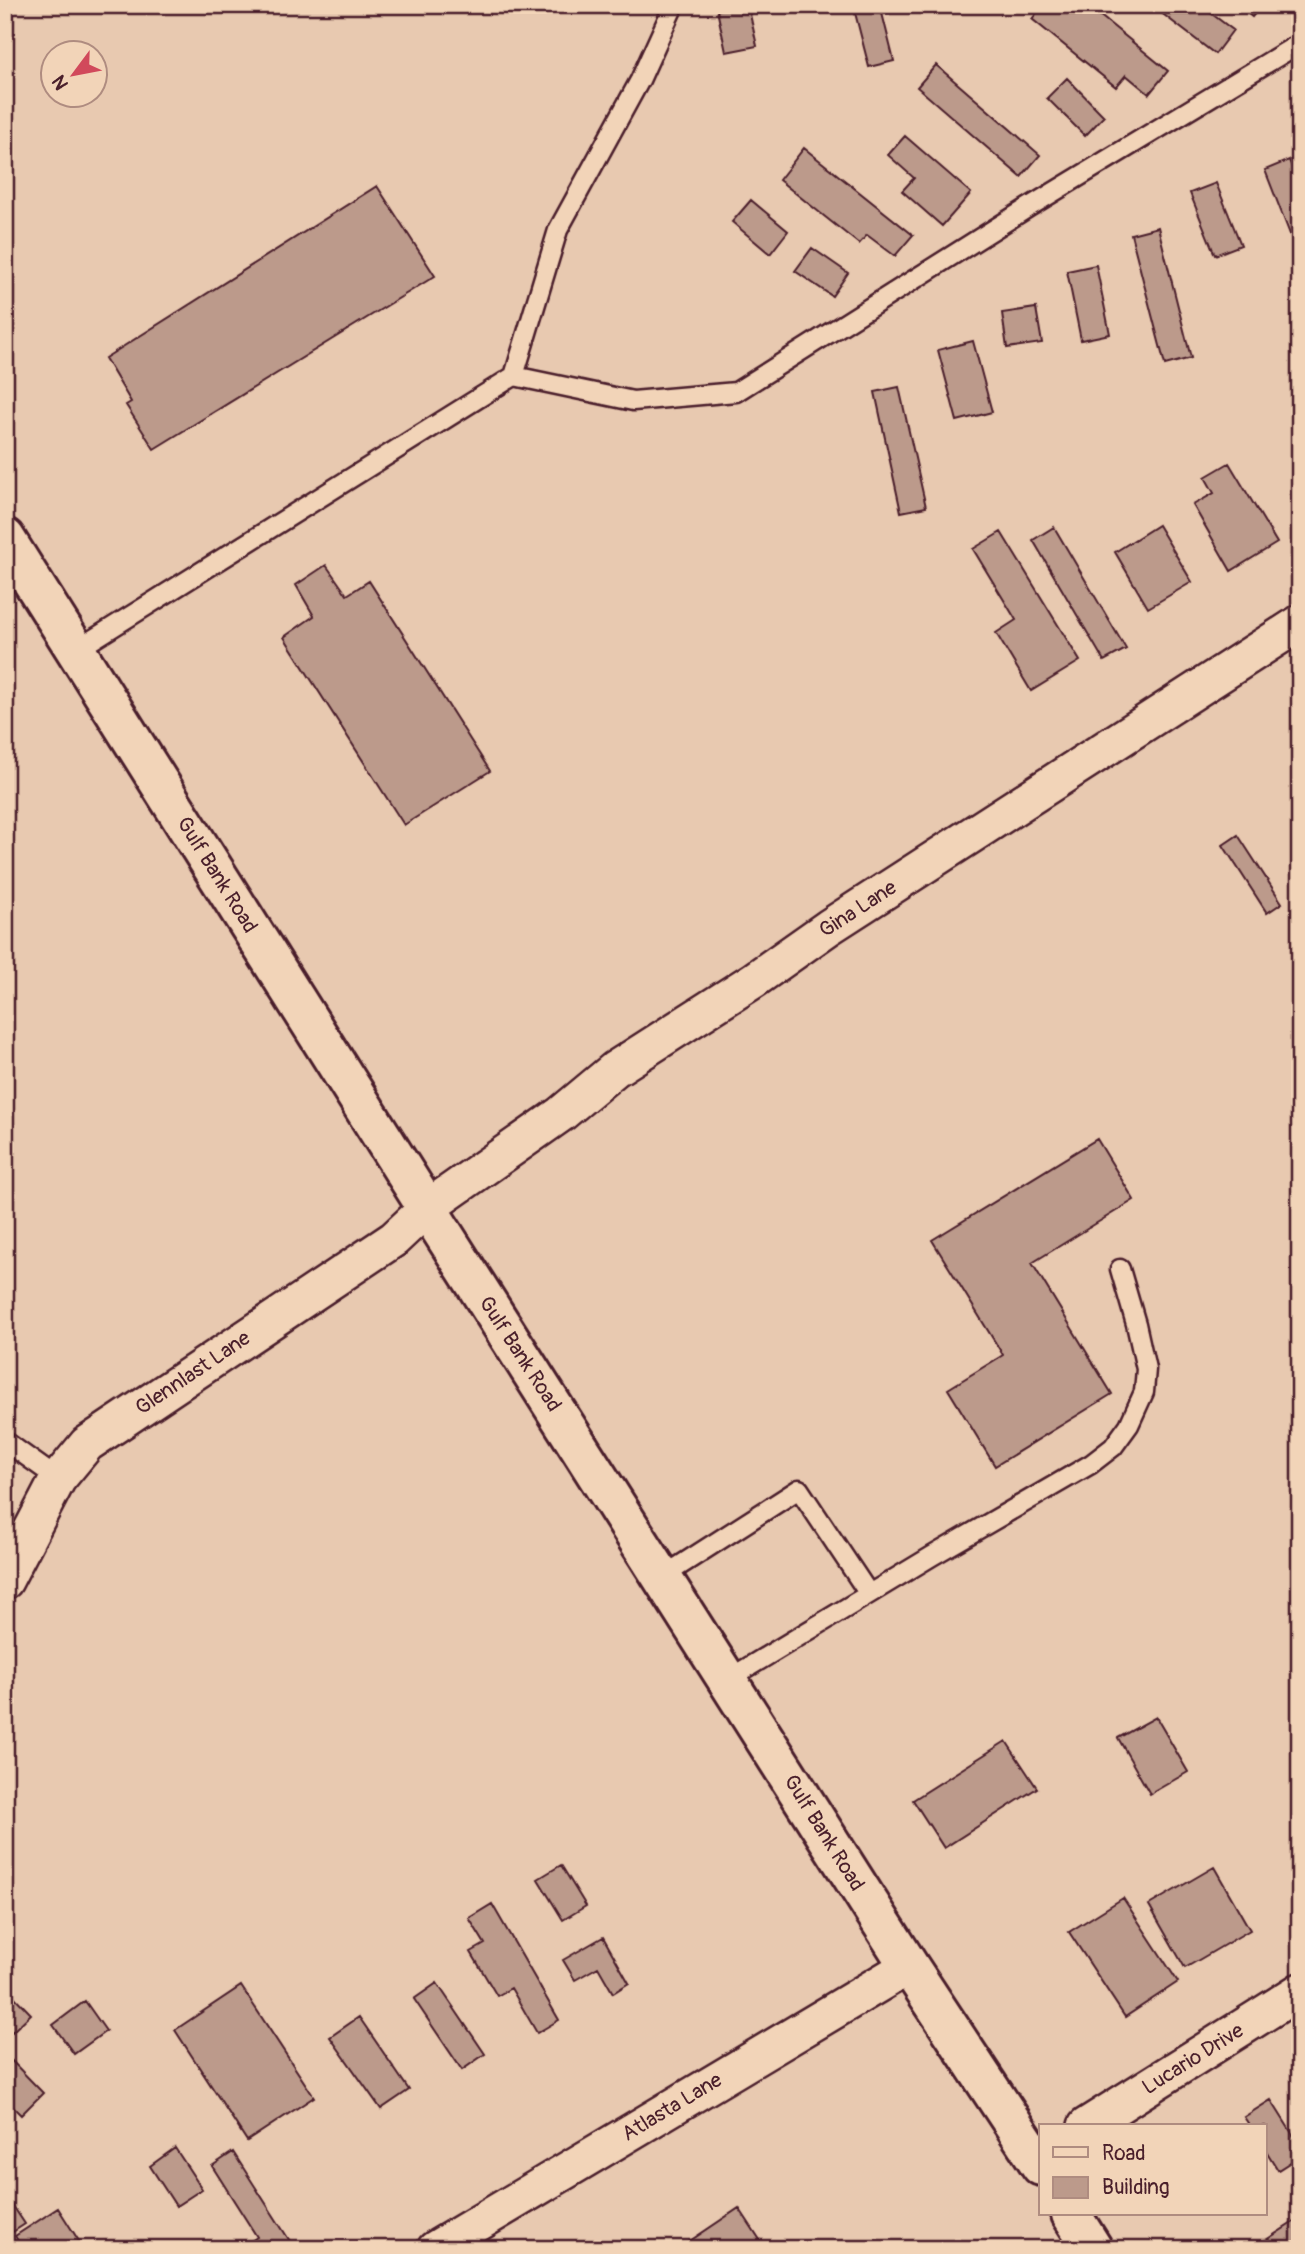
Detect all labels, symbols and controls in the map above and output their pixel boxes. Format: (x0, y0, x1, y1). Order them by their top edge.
north arrow (38, 38, 108, 108)
text: N (47, 71, 74, 94)
street label: Gulf Bank Road (171, 812, 263, 938)
street label: Gina Lane (814, 874, 902, 944)
street label: Gulf Bank Road (473, 1291, 567, 1417)
street label: Glennlast Lane (130, 1324, 256, 1421)
street label: Gulf Bank Road (778, 1770, 870, 1896)
street label: Lucario Drive (1137, 2017, 1249, 2101)
street label: Atlasta Lane (617, 2066, 728, 2147)
legend (1039, 2124, 1266, 2216)
text: Road (1102, 2140, 1146, 2167)
text: Building (1102, 2174, 1169, 2201)

